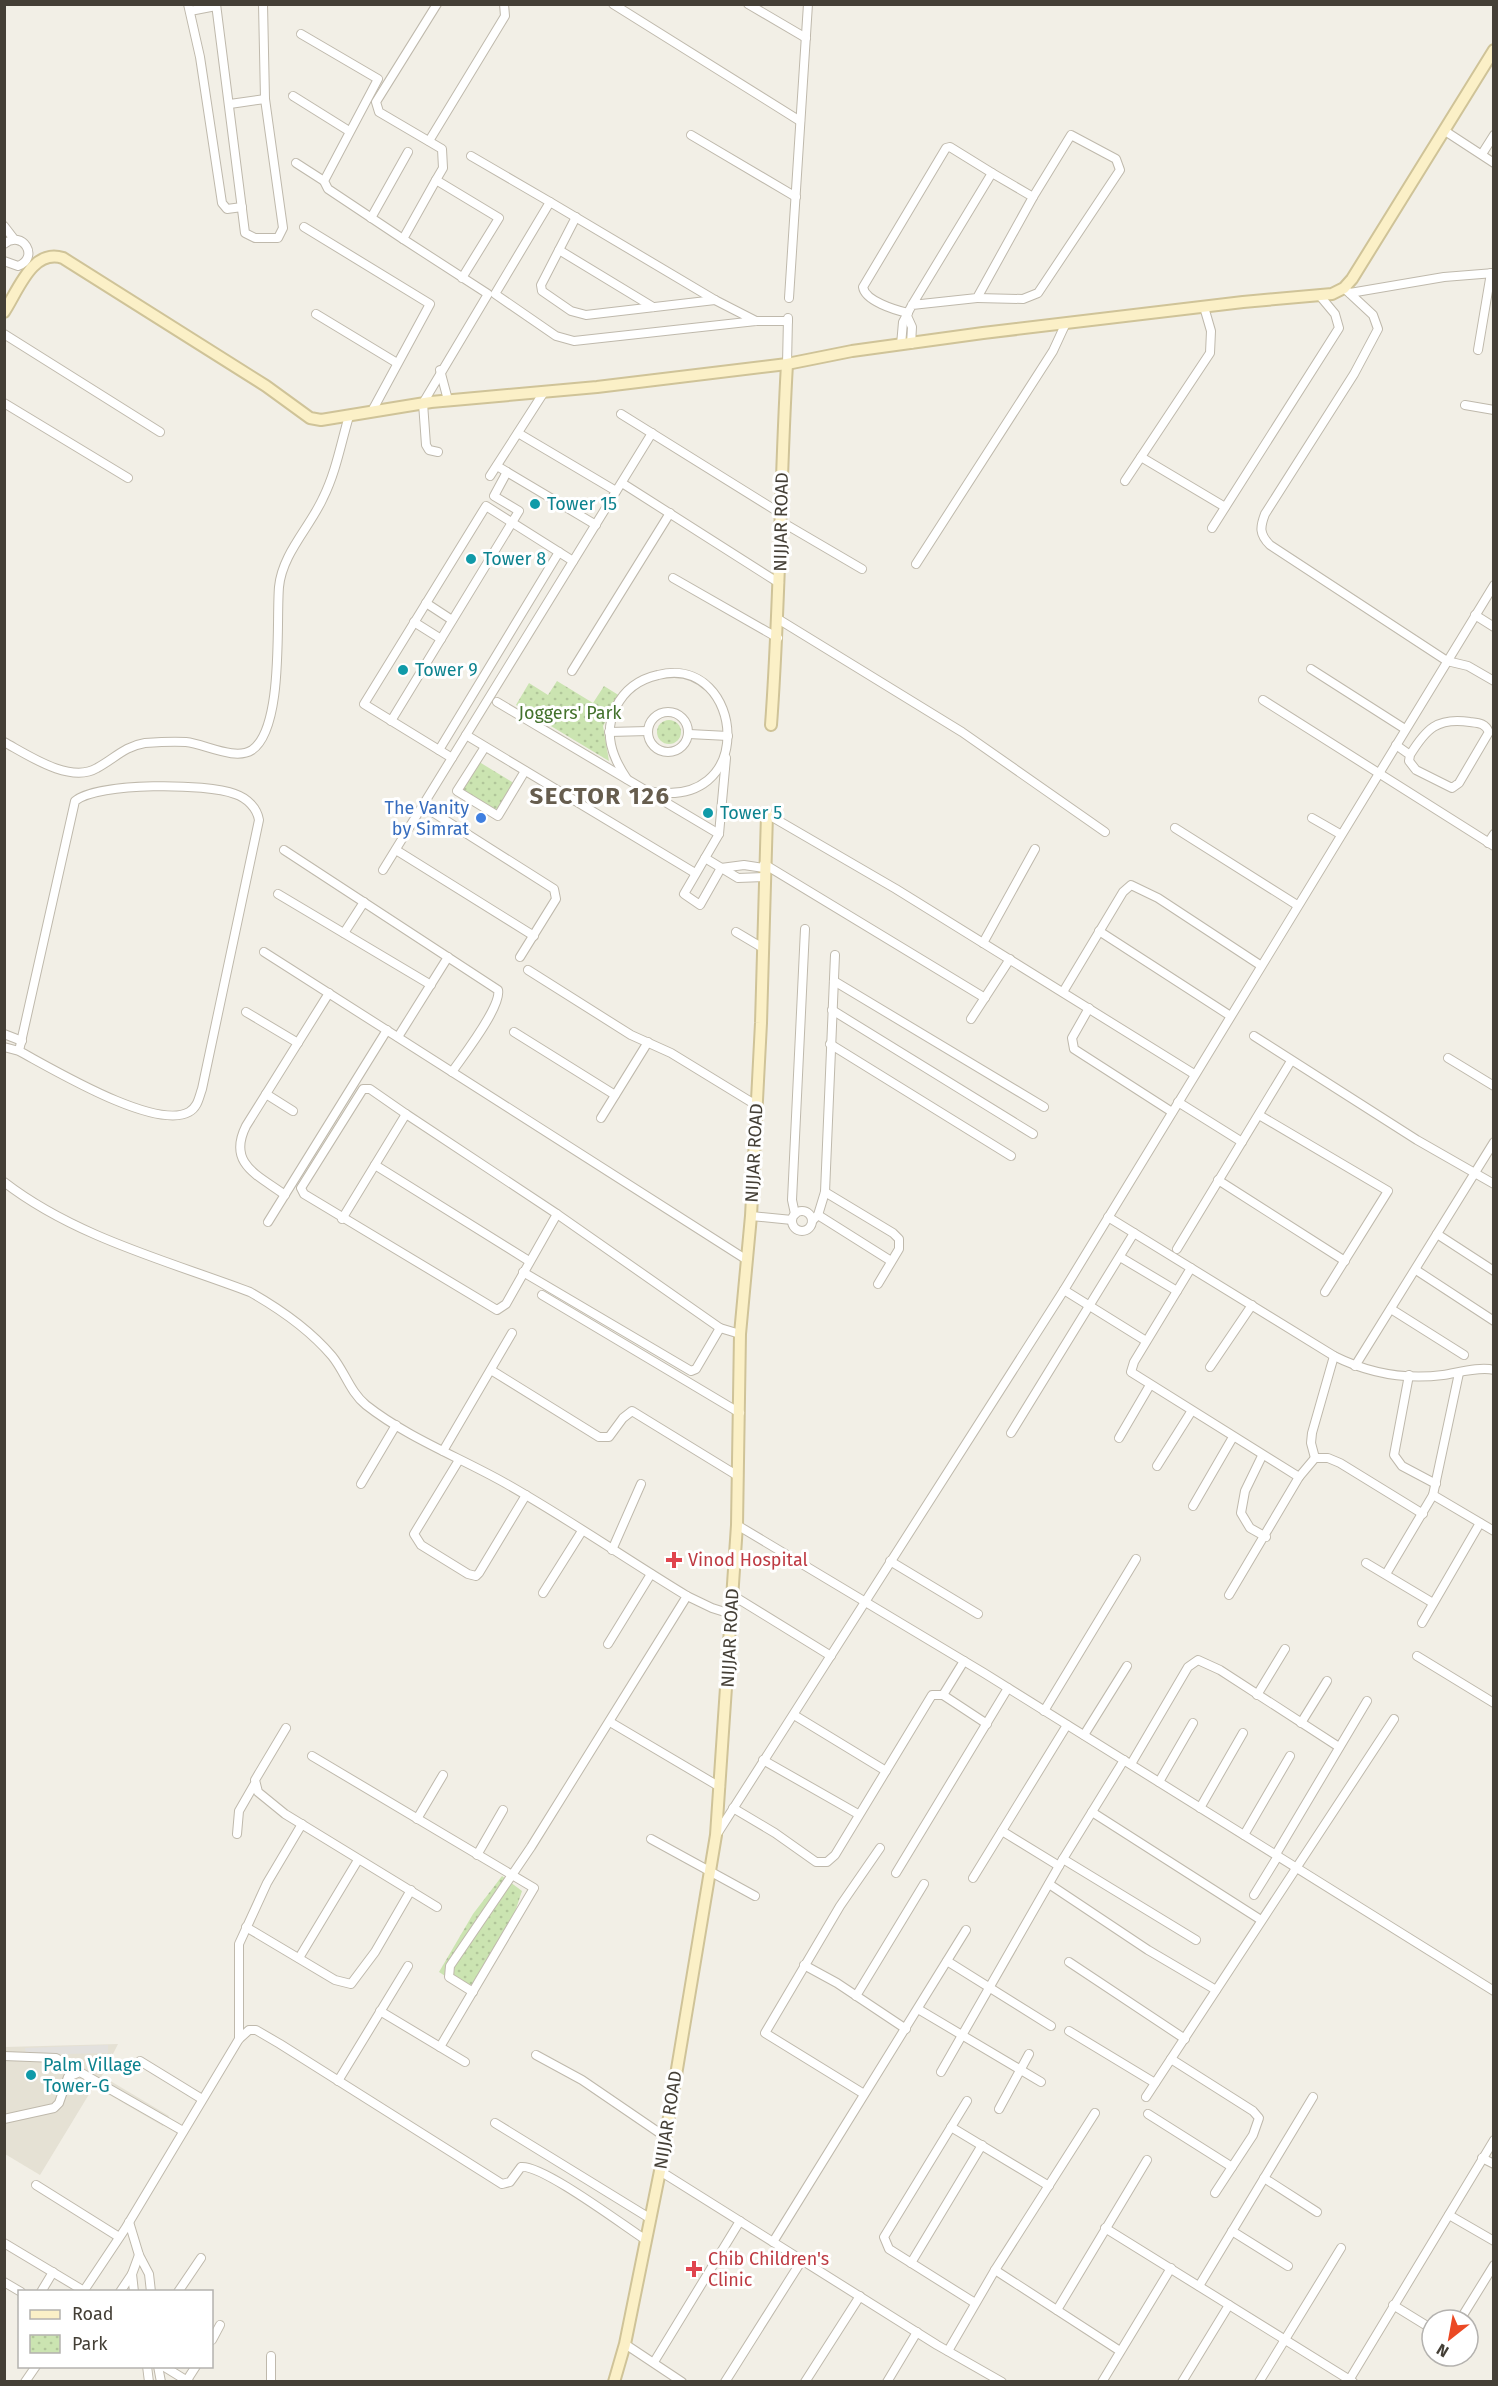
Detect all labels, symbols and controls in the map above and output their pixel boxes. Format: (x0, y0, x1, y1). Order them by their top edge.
street label: NIJJAR ROAD (769, 472, 793, 572)
place label: Tower 15 (547, 493, 617, 515)
marker: Tower 15 (528, 497, 542, 511)
place label: Tower 8 (483, 548, 546, 570)
marker: Tower 8 (464, 552, 478, 566)
place label: Tower 9 (415, 659, 478, 681)
marker: Tower 9 (396, 663, 410, 677)
park label: Joggers' Park (518, 702, 622, 724)
district label: SECTOR 126 (530, 782, 670, 810)
place label: The Vanity by Simrat (385, 797, 469, 840)
place label: Tower 5 (720, 802, 782, 824)
marker: Tower 5 (701, 806, 715, 820)
marker: The Vanity by Simrat (474, 811, 488, 825)
street label: NIJJAR ROAD (740, 1103, 768, 1203)
place label: Vinod Hospital (688, 1549, 808, 1571)
marker: Vinod Hospital (665, 1551, 683, 1569)
street label: NIJJAR ROAD (716, 1588, 744, 1688)
place label: Palm Village Tower-G (43, 2054, 142, 2097)
marker: Palm Village Tower-G (24, 2068, 38, 2082)
street label: NIJJAR ROAD (649, 2069, 687, 2171)
place label: Chib Children's Clinic (708, 2248, 829, 2291)
marker: Chib Children's Clinic (685, 2260, 703, 2278)
legend (18, 2290, 213, 2368)
text: Road (72, 2303, 114, 2325)
north arrow (1420, 2308, 1480, 2368)
text: Park (72, 2333, 108, 2355)
text: N (1433, 2340, 1452, 2361)

